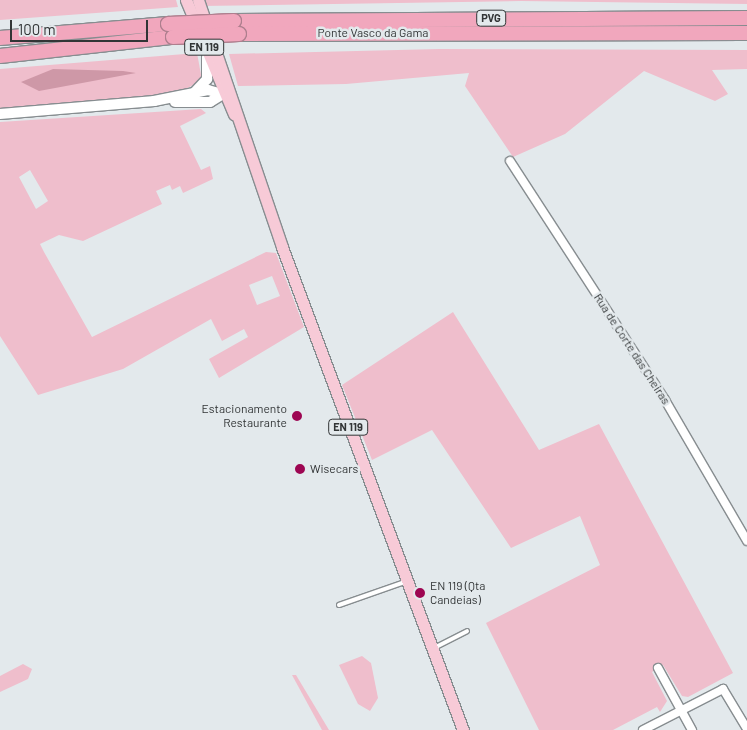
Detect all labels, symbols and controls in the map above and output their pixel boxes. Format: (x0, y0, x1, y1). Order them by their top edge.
scale bar (12, 10, 150, 42)
road number: PVG (476, 10, 506, 27)
text: 100 m (18, 20, 56, 38)
street label: Ponte Vasco da Gama (318, 26, 428, 40)
road number: EN 119 (184, 38, 224, 56)
street label: Rua de Corte das Cheiras (591, 291, 673, 407)
place label: Estacionamento Restaurante (202, 402, 287, 430)
marker: Estacionamento Restaurante (291, 410, 303, 422)
road number: EN 119 (328, 418, 368, 436)
place label: Wisecars (310, 462, 358, 476)
marker: Wisecars (294, 463, 306, 475)
place label: EN 119 (Qta Candeias) (430, 579, 485, 607)
marker: EN 119 (Qta Candeias) (414, 587, 426, 599)

